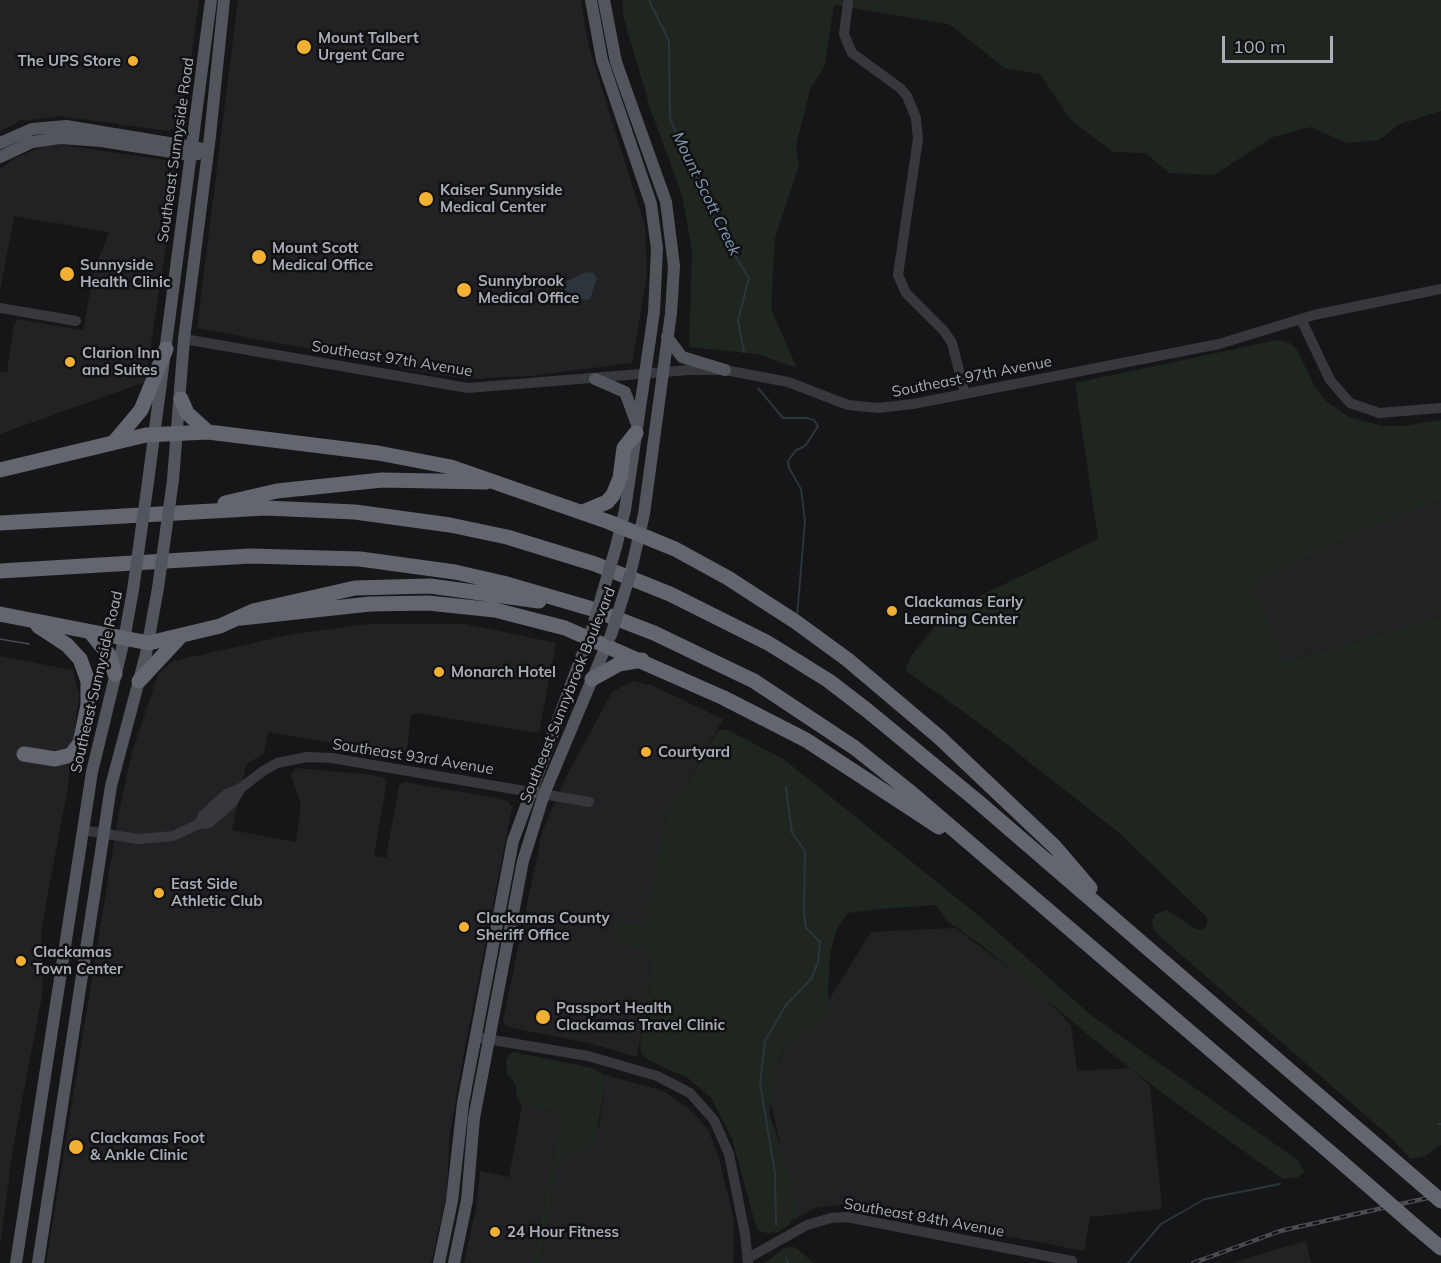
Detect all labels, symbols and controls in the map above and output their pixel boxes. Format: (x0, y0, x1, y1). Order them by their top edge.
scale bar (1225, 24, 1336, 62)
place label: Mount Talbert Urgent Care (318, 29, 419, 64)
text: 100 m (1233, 35, 1286, 58)
marker: Mount Talbert Urgent Care (295, 38, 313, 56)
place label: The UPS Store (17, 52, 121, 70)
marker: The UPS Store (126, 54, 140, 68)
street label: Southeast Sunnyside Road (154, 56, 198, 244)
water label: Mount Scott Creek (668, 129, 744, 259)
place label: Kaiser Sunnyside Medical Center (440, 181, 563, 216)
marker: Kaiser Sunnyside Medical Center (417, 190, 435, 208)
place label: Mount Scott Medical Office (272, 239, 373, 274)
marker: Mount Scott Medical Office (250, 248, 268, 266)
place label: Sunnyside Health Clinic (80, 256, 171, 291)
marker: Sunnyside Health Clinic (58, 265, 76, 283)
place label: Sunnybrook Medical Office (478, 272, 579, 307)
marker: Sunnybrook Medical Office (455, 281, 473, 299)
street label: Southeast 97th Avenue (310, 337, 474, 381)
place label: Clarion Inn and Suites (82, 344, 160, 379)
street label: Southeast 97th Avenue (891, 353, 1053, 401)
marker: Clarion Inn and Suites (63, 355, 77, 369)
street label: Southeast Sunnybrook Boulevard (516, 584, 620, 806)
street label: Southeast Sunnyside Road (67, 589, 127, 775)
place label: Clackamas Early Learning Center (904, 593, 1023, 628)
marker: Clackamas Early Learning Center (885, 604, 899, 618)
place label: Monarch Hotel (451, 663, 556, 681)
marker: Monarch Hotel (432, 665, 446, 679)
street label: Southeast 93rd Avenue (331, 735, 495, 779)
place label: Courtyard (658, 743, 730, 761)
marker: Courtyard (639, 745, 653, 759)
place label: East Side Athletic Club (171, 875, 263, 910)
marker: East Side Athletic Club (152, 886, 166, 900)
place label: Clackamas County Sheriff Office (476, 909, 610, 944)
marker: Clackamas County Sheriff Office (457, 920, 471, 934)
place label: Clackamas Town Center (33, 943, 123, 978)
marker: Clackamas Town Center (14, 954, 28, 968)
place label: Passport Health Clackamas Travel Clinic (556, 999, 725, 1034)
marker: Passport Health Clackamas Travel Clinic (534, 1008, 552, 1026)
place label: Clackamas Foot & Ankle Clinic (90, 1129, 205, 1164)
marker: Clackamas Foot & Ankle Clinic (67, 1138, 85, 1156)
street label: Southeast 84th Avenue (842, 1195, 1006, 1241)
place label: 24 Hour Fitness (507, 1223, 619, 1241)
marker: 24 Hour Fitness (488, 1225, 502, 1239)

